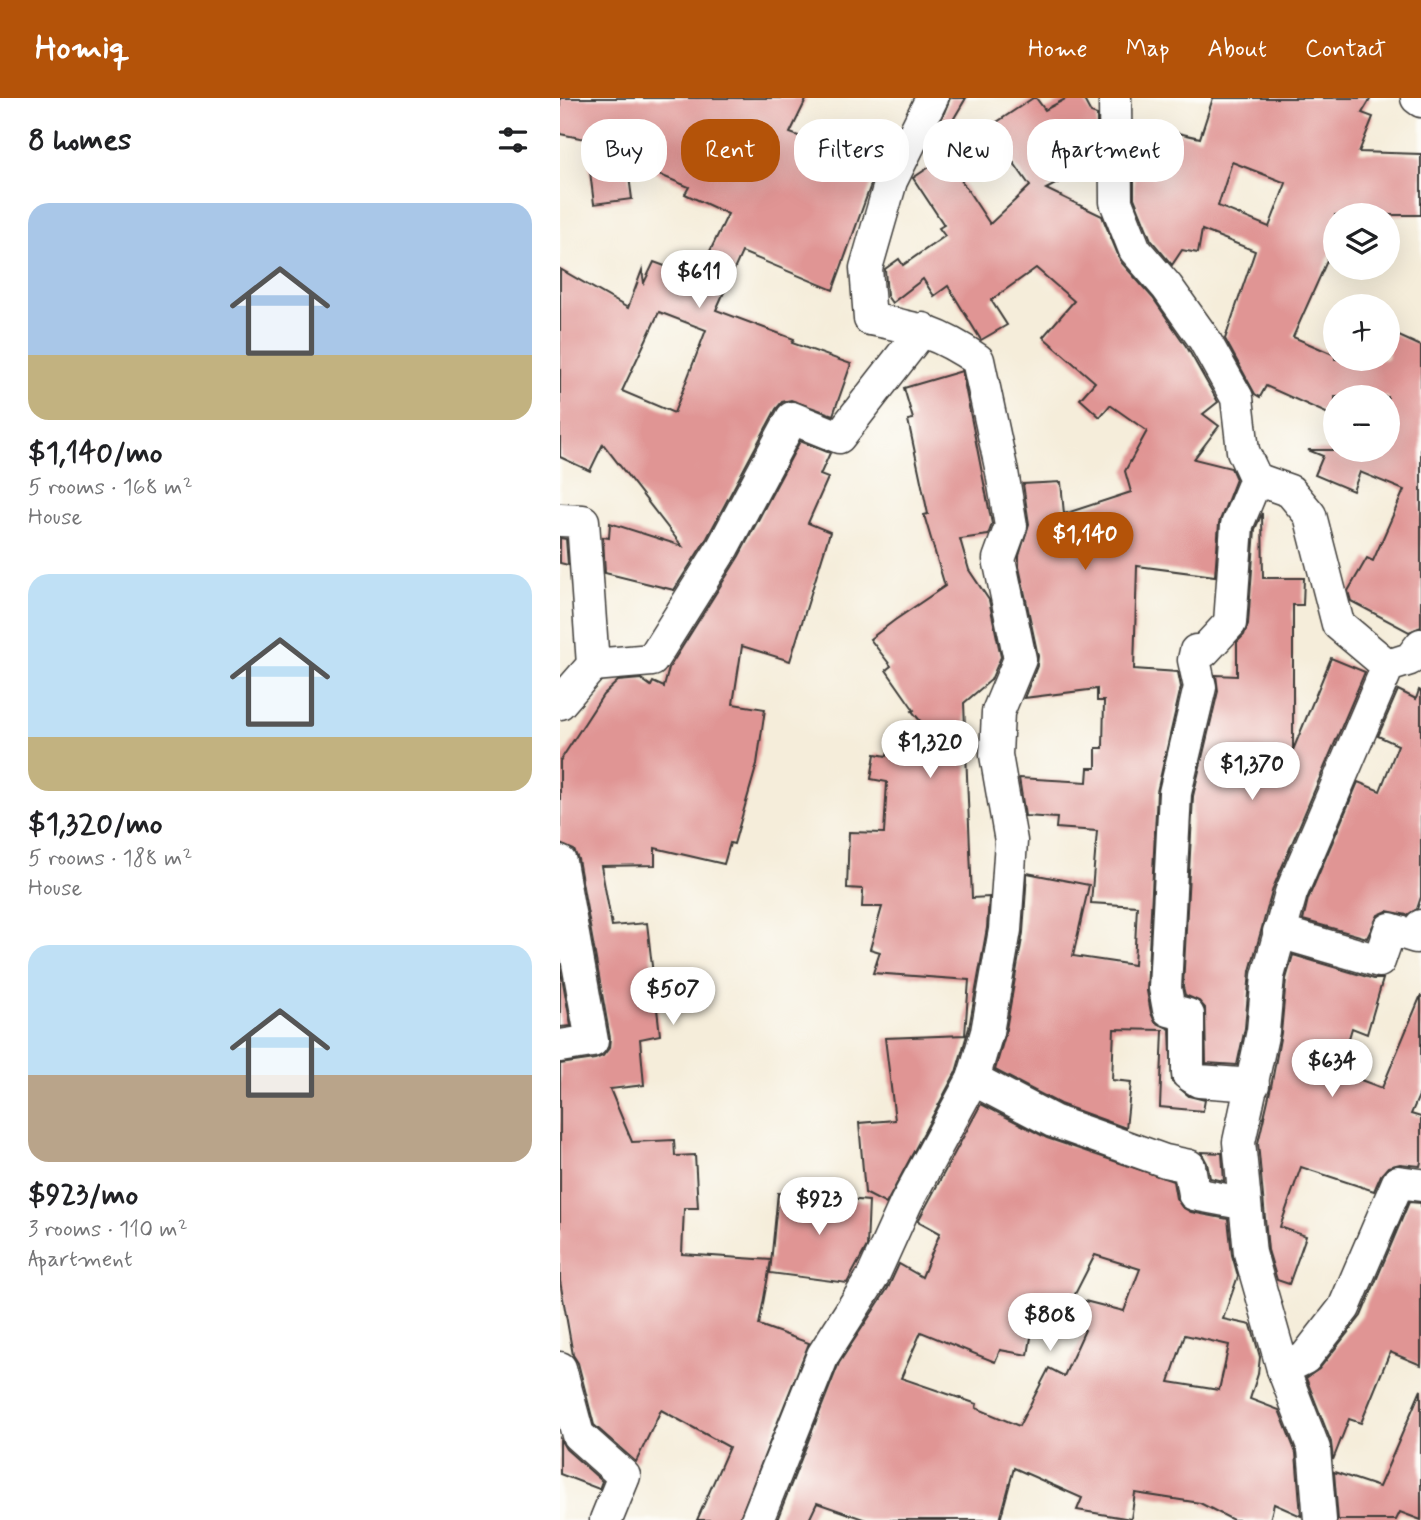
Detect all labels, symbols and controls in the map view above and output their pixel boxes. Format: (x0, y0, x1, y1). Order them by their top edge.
text: Homiq (35, 27, 130, 71)
text: Home (1028, 34, 1088, 65)
text: Map (1126, 34, 1170, 65)
text: About (1208, 34, 1267, 65)
text: Contact (1305, 34, 1386, 65)
chip: Buy (581, 119, 667, 182)
chip: Rent (681, 119, 780, 182)
chip: Filters (794, 119, 909, 182)
chip: New (923, 119, 1013, 182)
chip: Apartment (1027, 119, 1184, 182)
text: 8 homes (28, 121, 131, 160)
icon: filters (494, 121, 532, 159)
map controls (1323, 203, 1400, 462)
button: layers (1323, 203, 1400, 280)
icon: home (217, 248, 343, 374)
pin: $611 (658, 250, 740, 310)
text: $611 (677, 258, 721, 288)
button: + (1323, 294, 1400, 371)
button: − (1323, 385, 1400, 462)
text: $1,140/mo (28, 434, 163, 473)
text: 5 rooms · 168 m² (28, 473, 193, 503)
text: House (28, 503, 82, 533)
pin: $1,140 (1028, 512, 1142, 572)
text: $1,140 (1052, 520, 1118, 550)
icon: home (217, 619, 343, 745)
pin: $1,320 (873, 720, 987, 780)
text: $1,320 (897, 728, 963, 758)
pin: $1,370 (1195, 742, 1309, 802)
text: $1,370 (1220, 750, 1284, 780)
text: $1,320/mo (28, 805, 163, 844)
text: 5 rooms · 188 m² (28, 844, 192, 874)
text: House (28, 874, 82, 904)
pin: $507 (632, 968, 714, 1027)
text: $507 (646, 975, 700, 1005)
icon: home (217, 990, 343, 1116)
pin: $634 (1291, 1040, 1373, 1099)
text: $634 (1308, 1047, 1356, 1077)
text: $923/mo (28, 1176, 138, 1215)
pin: $923 (778, 1178, 860, 1237)
text: $923 (796, 1185, 842, 1215)
text: 3 rooms · 110 m² (28, 1215, 188, 1245)
text: Apartment (28, 1245, 133, 1275)
pin: $808 (1009, 1294, 1091, 1353)
text: $808 (1024, 1301, 1076, 1331)

